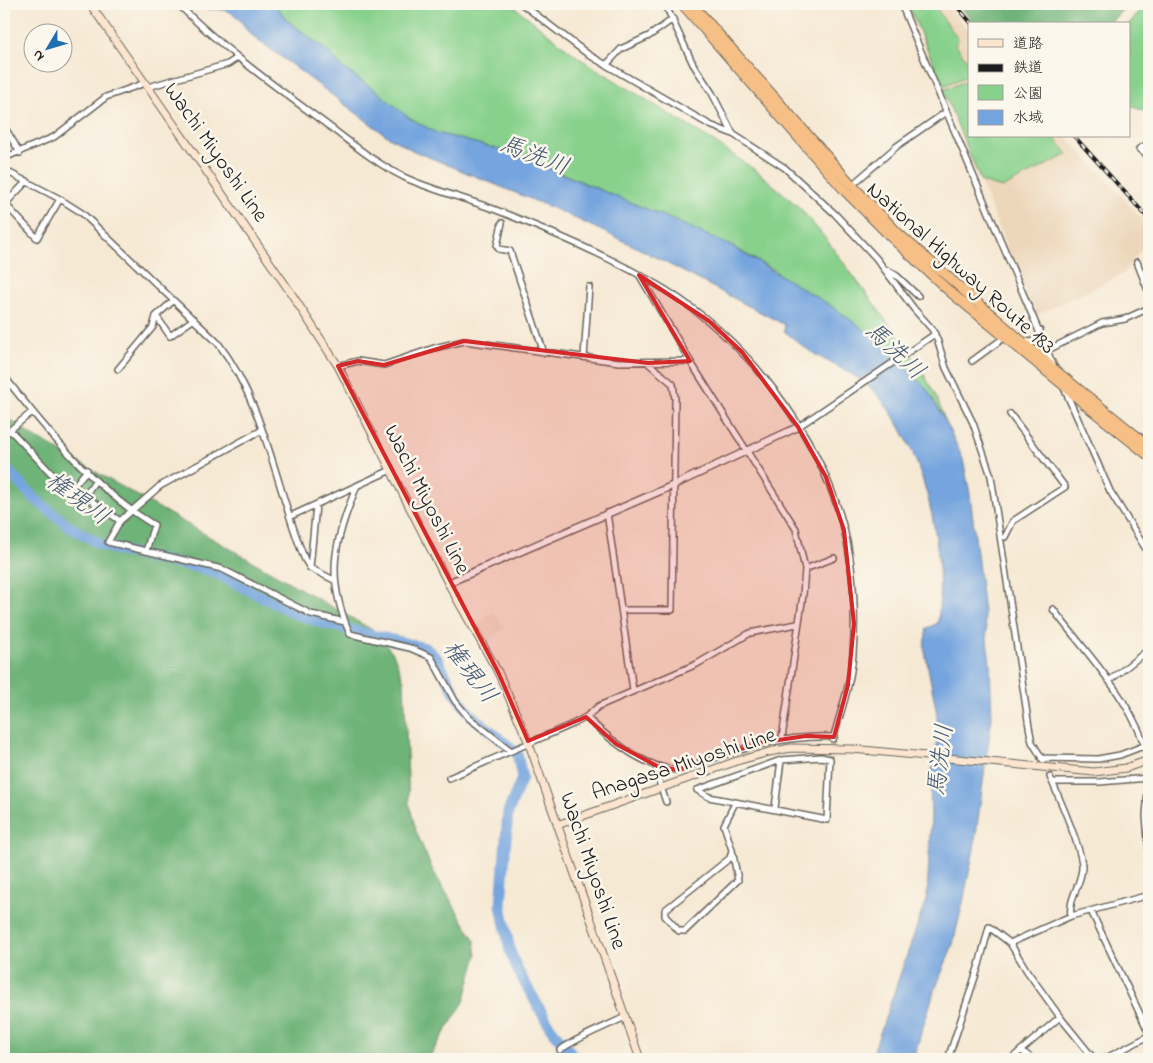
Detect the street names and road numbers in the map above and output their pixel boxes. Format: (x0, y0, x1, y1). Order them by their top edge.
street label: Wachi Miyoshi Line (154, 77, 275, 230)
street label: National Highway Route 183 (858, 175, 1062, 364)
street label: Wachi Miyoshi Line (374, 420, 478, 581)
street label: Anagasa Miyoshi Line (588, 720, 781, 811)
street label: Wachi Miyoshi Line (549, 788, 634, 954)

